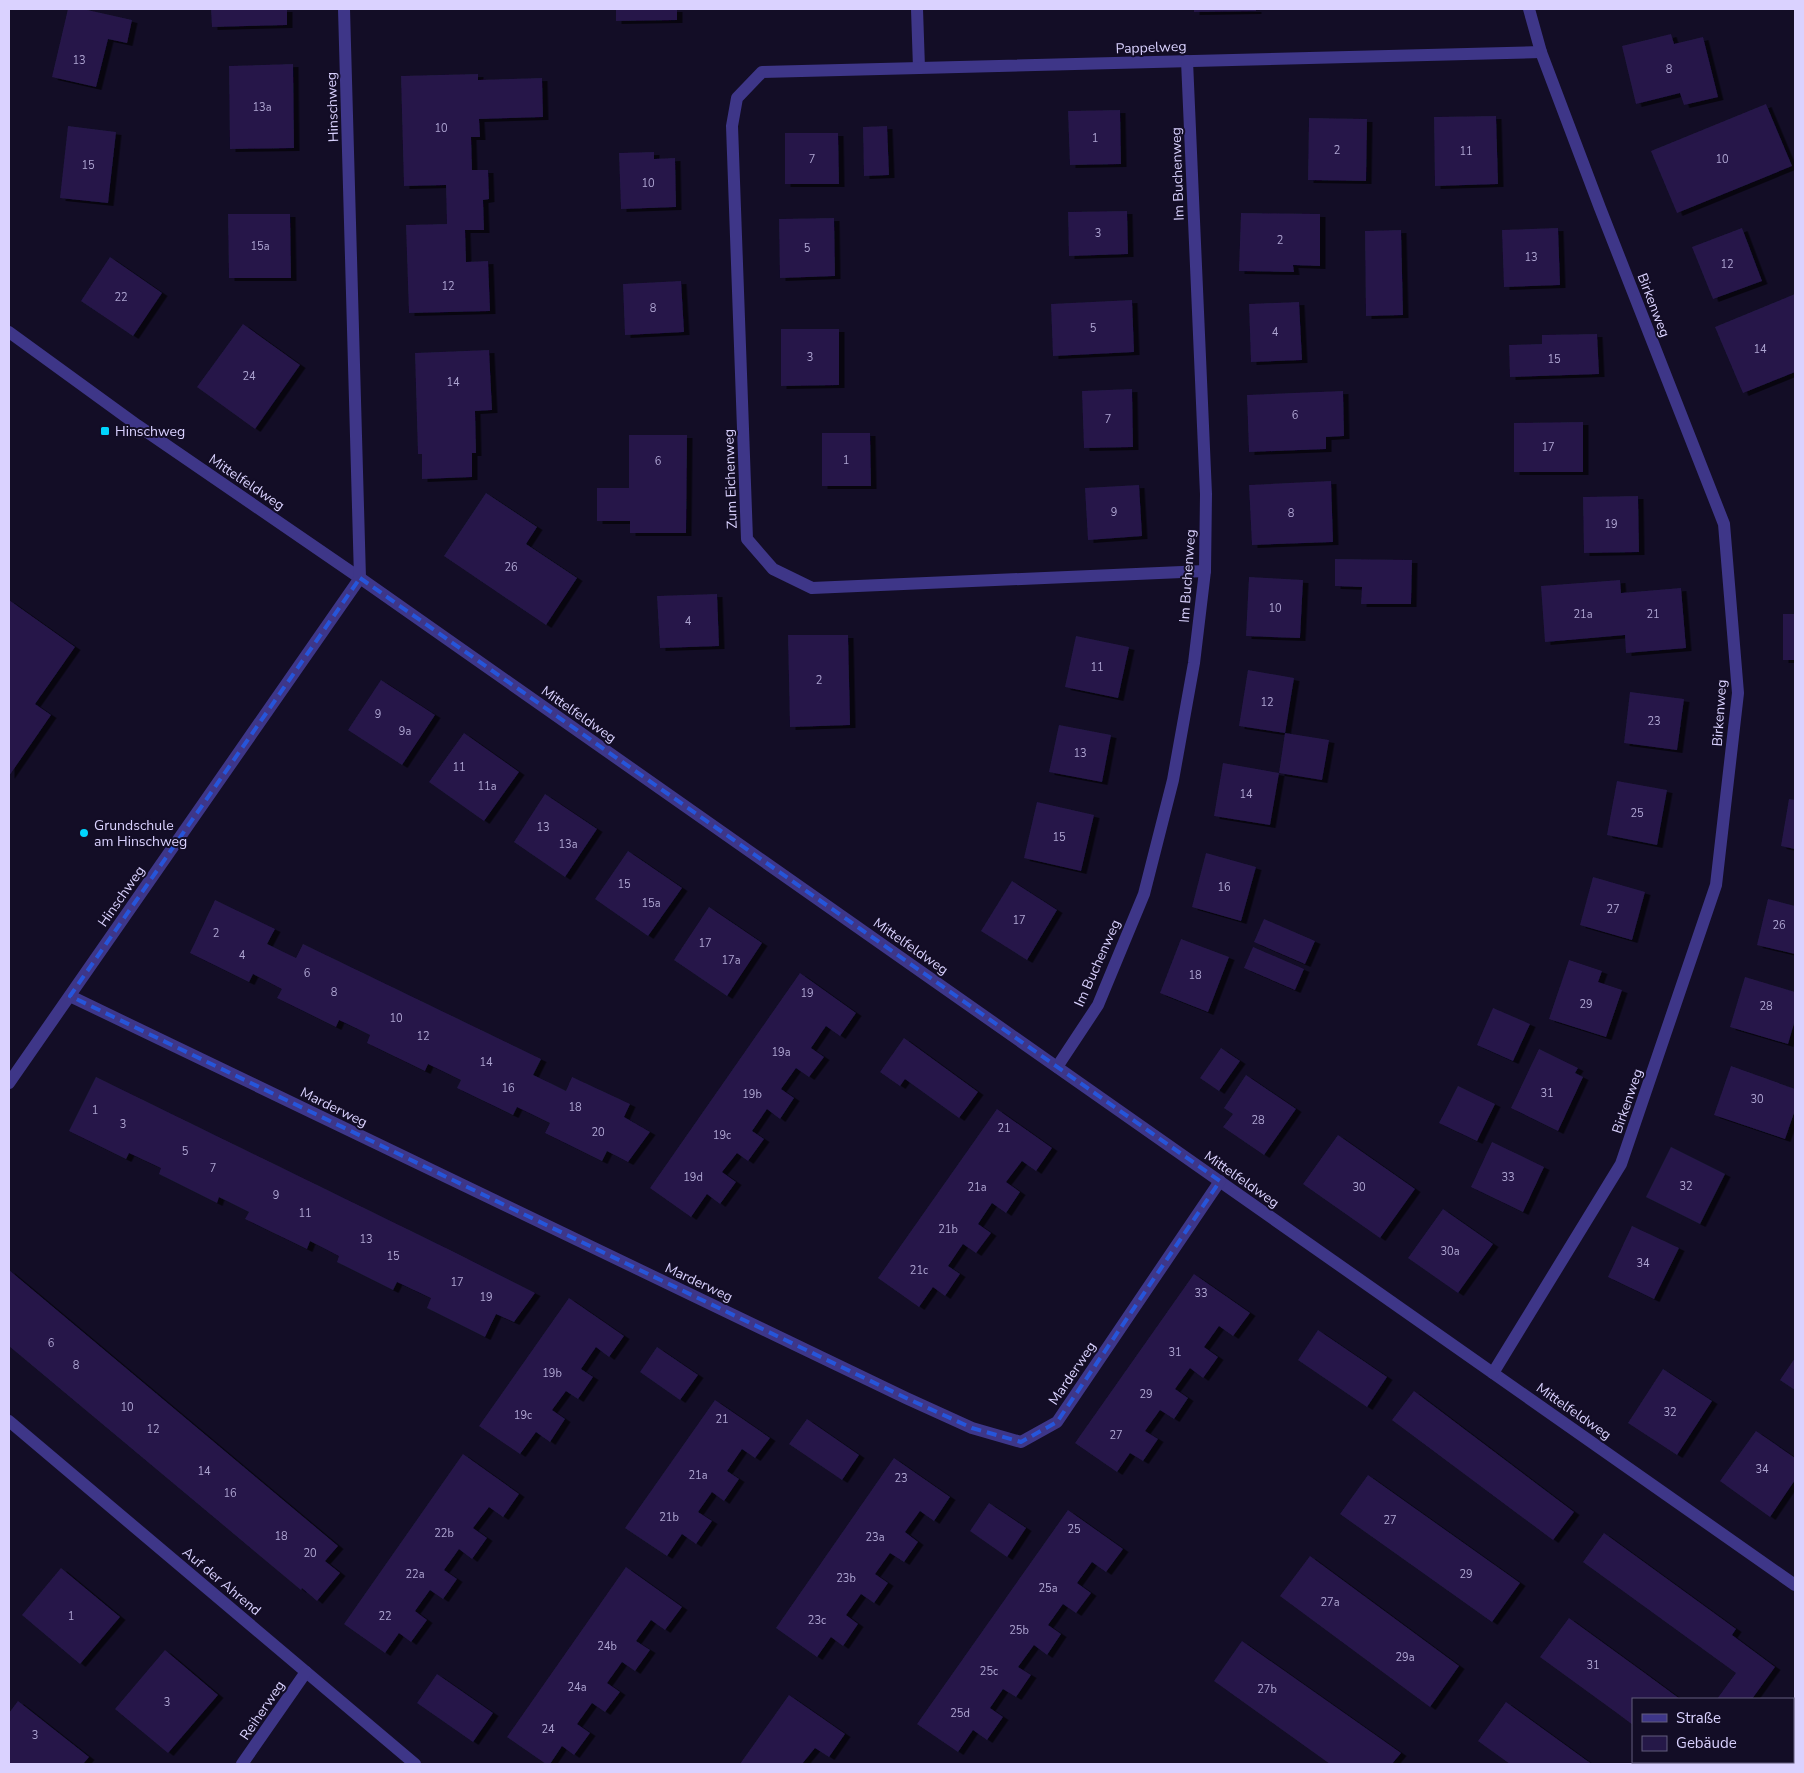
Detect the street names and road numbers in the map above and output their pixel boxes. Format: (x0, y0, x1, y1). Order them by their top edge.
street label: Pappelweg (1115, 37, 1187, 58)
street label: Hinschweg (322, 72, 343, 142)
street label: Im Buchenweg (1166, 127, 1189, 221)
street label: Birkenweg (1633, 270, 1674, 340)
street label: Zum Eichenweg (719, 429, 742, 529)
street label: Mittelfeldweg (205, 450, 288, 515)
street label: Im Buchenweg (1175, 529, 1200, 623)
street label: Birkenweg (1708, 679, 1731, 747)
street label: Mittelfeldweg (537, 681, 620, 747)
street label: Hinschweg (93, 862, 149, 931)
street label: Mittelfeldweg (869, 913, 952, 979)
street label: Im Buchenweg (1070, 917, 1125, 1010)
street label: Birkenweg (1608, 1066, 1647, 1136)
street label: Marderweg (297, 1083, 371, 1132)
street label: Mittelfeldweg (1200, 1146, 1283, 1212)
street label: Marderweg (662, 1258, 736, 1306)
street label: Marderweg (1044, 1338, 1101, 1409)
street label: Mittelfeldweg (1532, 1378, 1615, 1444)
street label: Auf der Ahrend (178, 1543, 265, 1620)
street label: Reiherweg (236, 1677, 289, 1744)

